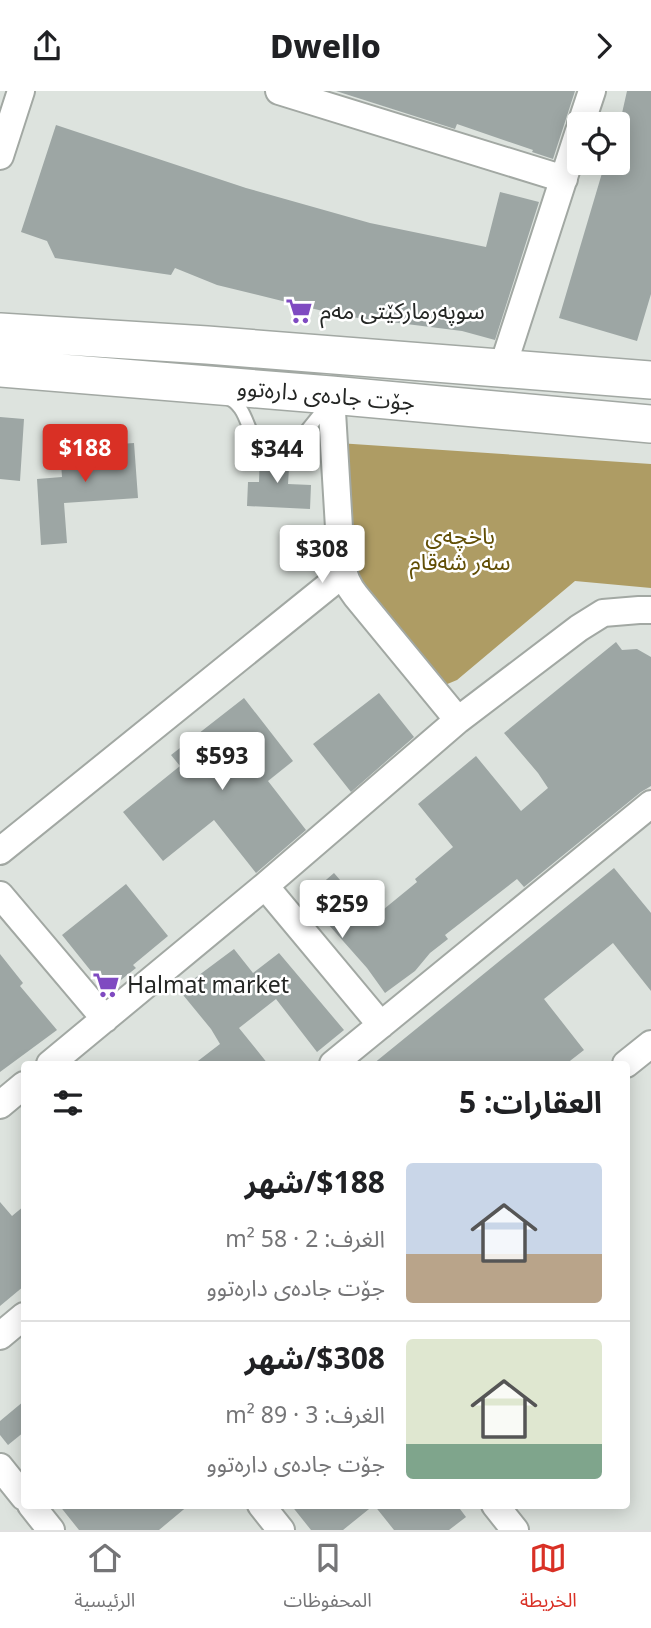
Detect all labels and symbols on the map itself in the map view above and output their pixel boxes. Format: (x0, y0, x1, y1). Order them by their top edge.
place label: سوپەرمارکێتی مەم (320, 294, 485, 329)
supermarket icon: سوپەرمارکێتی مەم (284, 296, 314, 326)
street label: جۆت جادەی دارەتوو (236, 370, 416, 418)
pin: $188 (44, 425, 126, 484)
pin: $344 (236, 425, 318, 485)
park label: باخچەی سەر شەقام (410, 519, 510, 580)
pin: $308 (281, 525, 363, 585)
pin: $593 (181, 733, 263, 792)
pin: $259 (301, 881, 383, 940)
place label: Halmat market (127, 968, 289, 1000)
supermarket icon: Halmat market (91, 970, 121, 1000)

